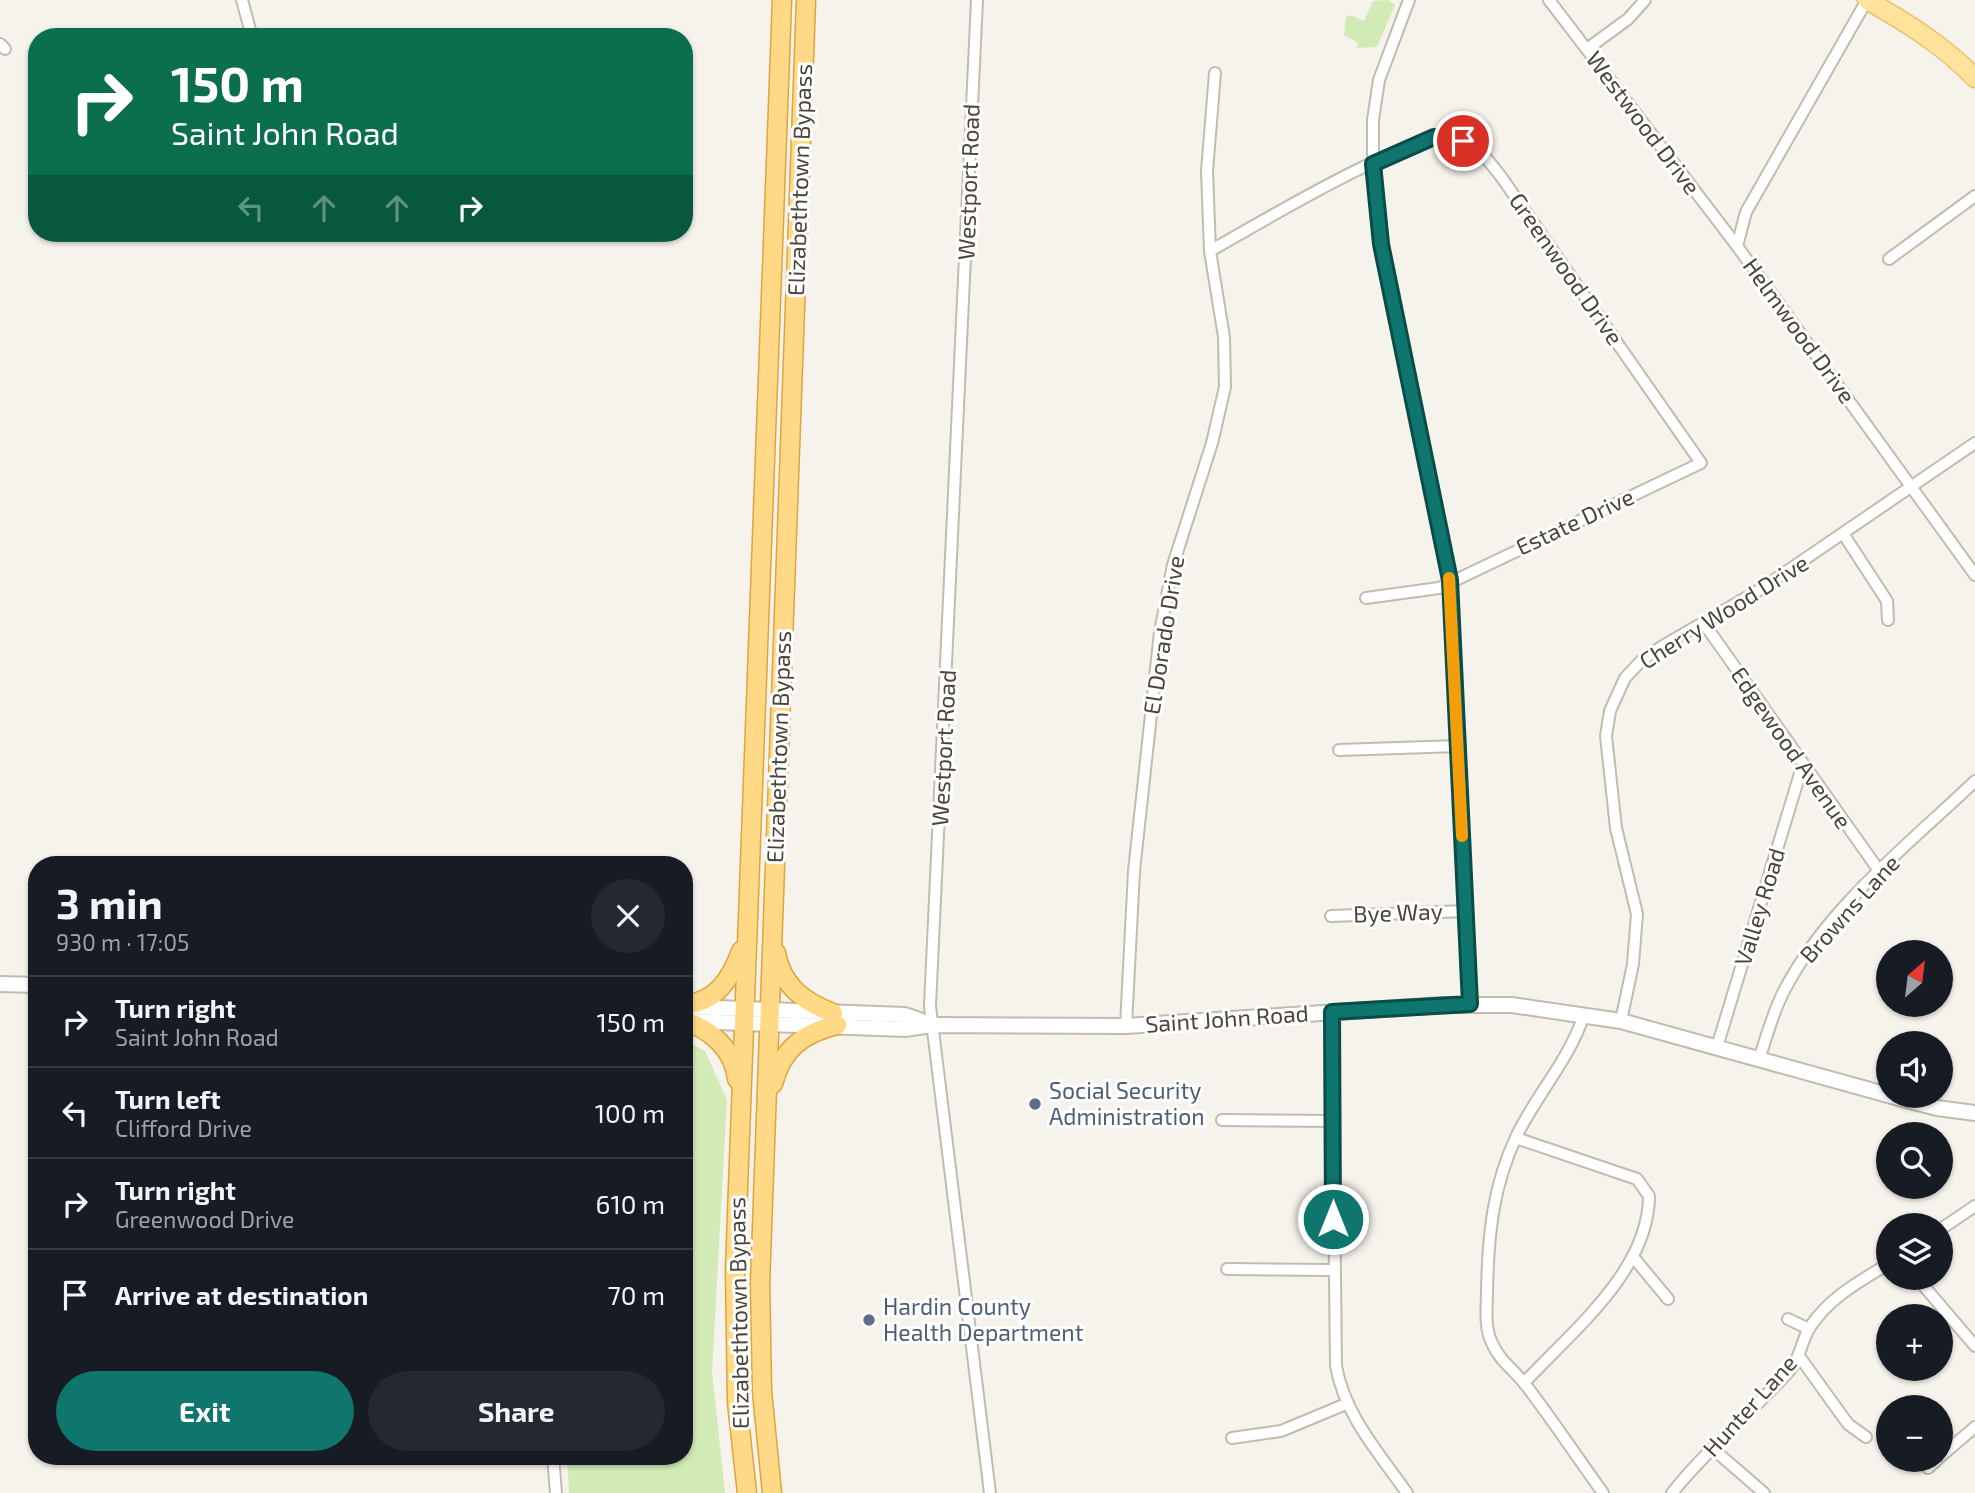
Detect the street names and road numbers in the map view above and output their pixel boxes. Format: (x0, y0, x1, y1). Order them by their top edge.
street label: Westwood Drive (1581, 45, 1707, 200)
street label: Elizabethtown Bypass (781, 63, 817, 297)
street label: Westport Road (951, 103, 985, 261)
street label: Greenwood Drive (1504, 187, 1630, 350)
street label: Helmwood Drive (1738, 252, 1862, 408)
street label: Estate Drive (1511, 482, 1638, 561)
street label: Cherry Wood Drive (1634, 548, 1813, 674)
street label: El Dorado Drive (1137, 553, 1189, 716)
street label: Elizabethtown Bypass (760, 630, 796, 864)
street label: Edgewood Avenue (1726, 661, 1858, 834)
street label: Westport Road (925, 669, 961, 827)
street label: Valley Road (1728, 844, 1790, 969)
street label: Browns Lane (1794, 849, 1905, 968)
street label: Bye Way (1353, 896, 1443, 928)
street label: Saint John Road (1144, 998, 1310, 1038)
street label: Elizabethtown Bypass (722, 1197, 754, 1429)
street label: Hunter Lane (1696, 1349, 1802, 1462)

